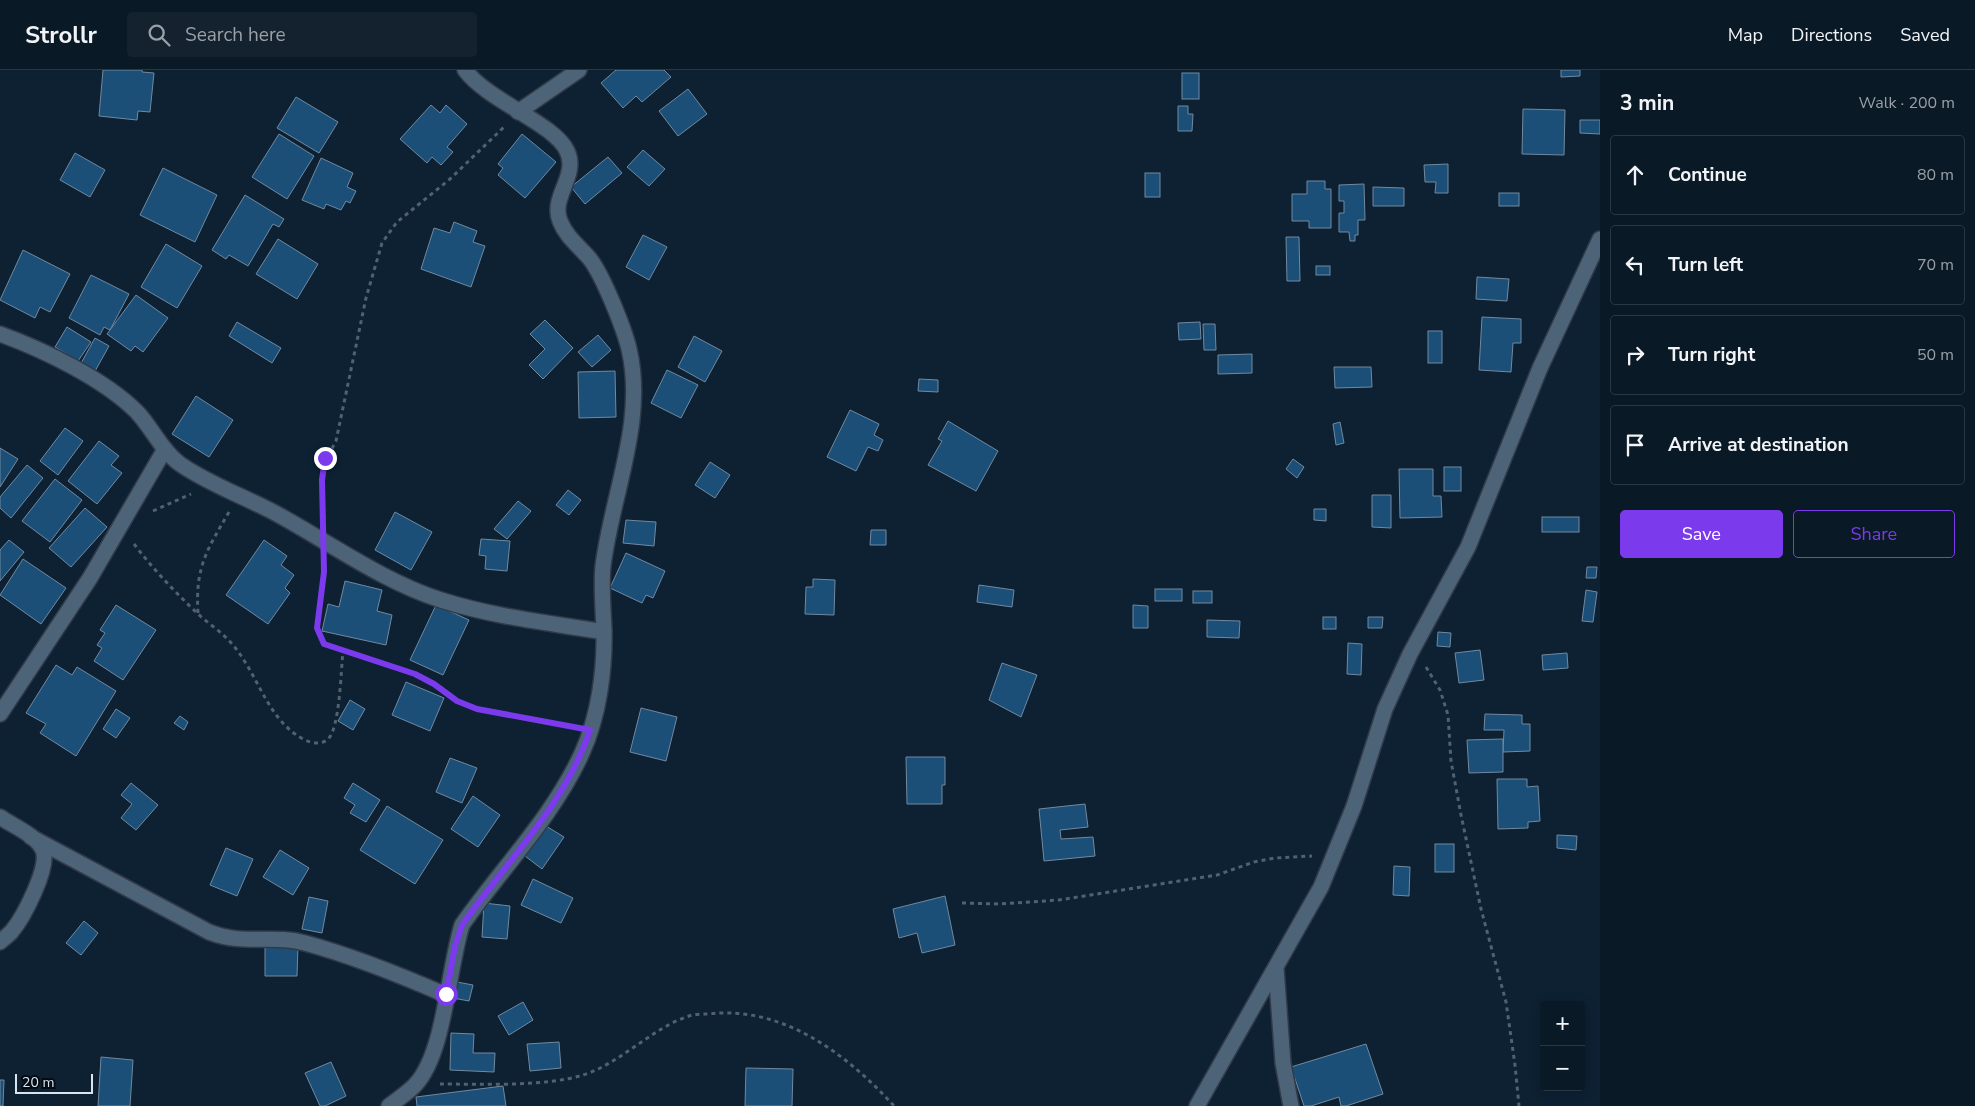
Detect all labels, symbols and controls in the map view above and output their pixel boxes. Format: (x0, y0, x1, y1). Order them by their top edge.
search box (127, 12, 477, 57)
text: Strollr (25, 19, 97, 51)
icon: search (145, 21, 173, 49)
text: Search here (185, 22, 286, 48)
text: Map (1728, 23, 1763, 47)
text: Directions (1791, 23, 1872, 47)
text: Saved (1900, 23, 1950, 47)
text: 3 min (1620, 89, 1674, 117)
text: Walk · 200 m (1859, 92, 1955, 114)
icon: ahead (1621, 161, 1649, 189)
text: Continue (1668, 162, 1747, 188)
text: 80 m (1917, 164, 1954, 186)
icon: left (1621, 251, 1649, 279)
text: Turn left (1668, 252, 1743, 278)
text: 70 m (1917, 254, 1954, 276)
icon: right (1621, 341, 1649, 369)
text: Turn right (1668, 342, 1755, 368)
text: 50 m (1917, 344, 1954, 366)
icon: arrive (1621, 431, 1649, 459)
text: Arrive at destination (1668, 432, 1849, 458)
route end (314, 447, 337, 470)
button: Save (1620, 510, 1783, 558)
button: Share (1793, 510, 1955, 558)
route start (435, 983, 458, 1006)
map controls (1540, 1001, 1585, 1091)
button: + (1540, 1001, 1585, 1046)
button: − (1540, 1046, 1585, 1091)
scale bar (15, 1071, 92, 1094)
text: 20 m (22, 1073, 54, 1092)

